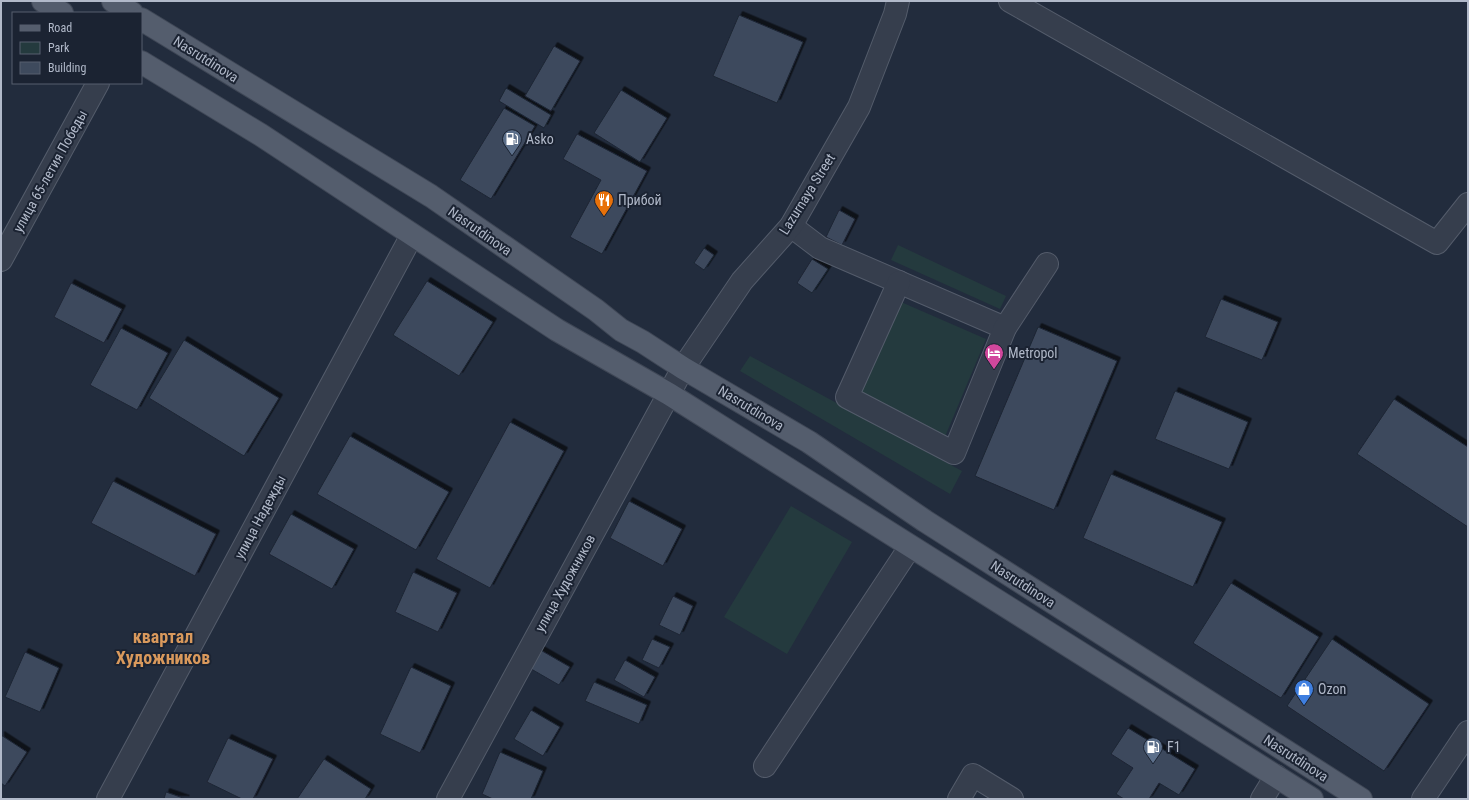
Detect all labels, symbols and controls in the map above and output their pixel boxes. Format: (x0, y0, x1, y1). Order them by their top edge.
legend (12, 12, 142, 84)
text: Road (48, 21, 72, 35)
street label: Nasrutdinova (171, 33, 241, 85)
text: Park (48, 41, 70, 55)
text: Building (48, 61, 86, 75)
street label: улица 65-летия Победы (10, 107, 90, 235)
fuel station icon: Asko (501, 128, 523, 156)
place label: Asko (526, 131, 554, 147)
street label: Lazurnaya Street (776, 151, 838, 237)
restaurant icon: Прибой (593, 189, 615, 217)
place label: Прибой (618, 192, 662, 208)
street label: Nasrutdinova (445, 203, 515, 259)
hotel icon: Metropol (983, 342, 1005, 370)
place label: Metropol (1008, 345, 1058, 361)
street label: Nasrutdinova (715, 382, 787, 434)
street label: улица Надежды (231, 472, 289, 562)
street label: улица Художников (532, 532, 598, 634)
street label: Nasrutdinova (988, 557, 1058, 611)
district label: квартал Художников (116, 626, 210, 668)
shop icon: Ozon (1293, 678, 1315, 706)
place label: Ozon (1318, 681, 1346, 697)
street label: Nasrutdinova (1261, 731, 1331, 785)
fuel station icon: F1 (1142, 736, 1164, 764)
place label: F1 (1167, 739, 1181, 755)

